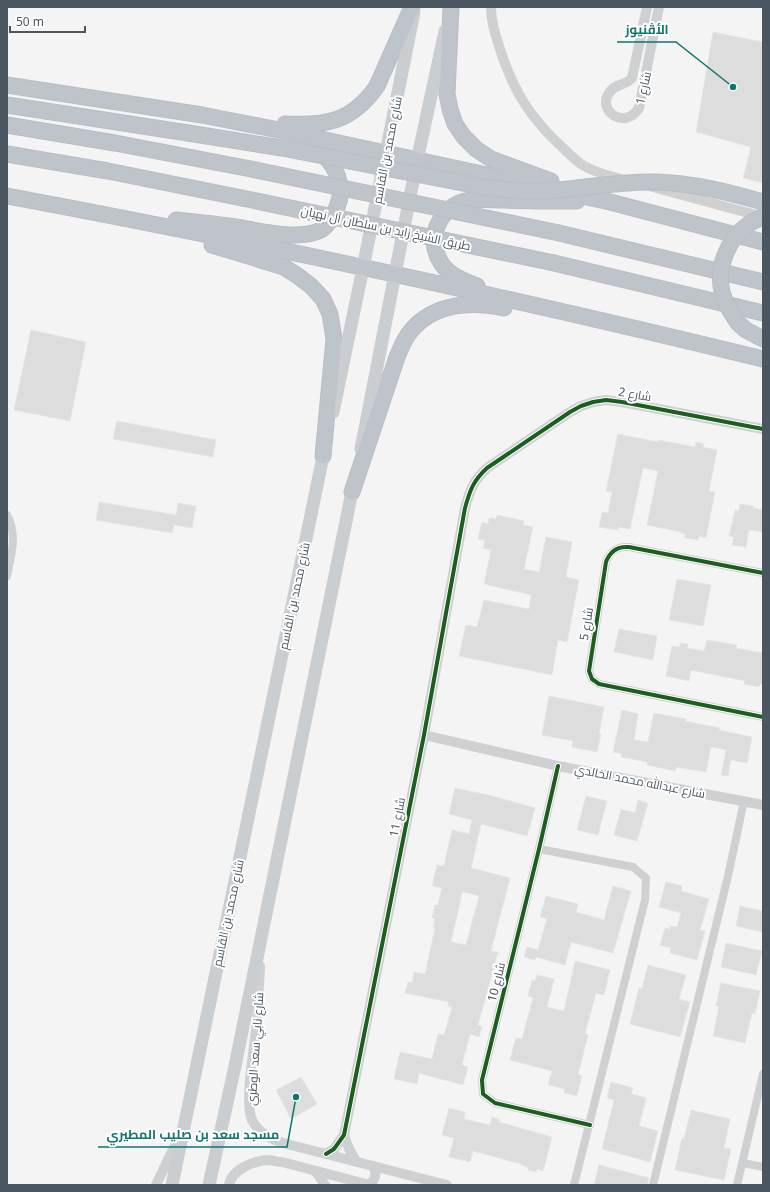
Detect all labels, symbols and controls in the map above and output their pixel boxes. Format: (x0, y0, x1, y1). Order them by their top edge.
scale bar (10, 8, 85, 34)
text: 50 m (16, 13, 44, 30)
callout: الأڤنيوز (617, 17, 676, 42)
text: الأڤنيوز (624, 20, 669, 38)
street label: شارع 1 (631, 70, 655, 106)
street label: شارع محمد بن القاسم (368, 95, 406, 205)
street label: طريق الشيخ زايد بن سلطان آل نهيان (300, 202, 473, 254)
street label: شارع 2 (617, 383, 653, 405)
street label: شارع محمد بن القاسم (274, 541, 314, 651)
street label: شارع 5 (575, 606, 597, 642)
street label: شارع عبدالله محمد الخالدي (573, 760, 707, 804)
street label: شارع 11 (385, 796, 409, 838)
street label: شارع محمد بن القاسم (208, 858, 248, 968)
street label: شارع 10 (483, 960, 509, 1004)
street label: شارع نابي سعد الوطري (243, 992, 269, 1107)
callout: مسجد سعد بن صليب المطيري (98, 1122, 287, 1147)
text: مسجد سعد بن صليب المطيري (107, 1125, 279, 1146)

